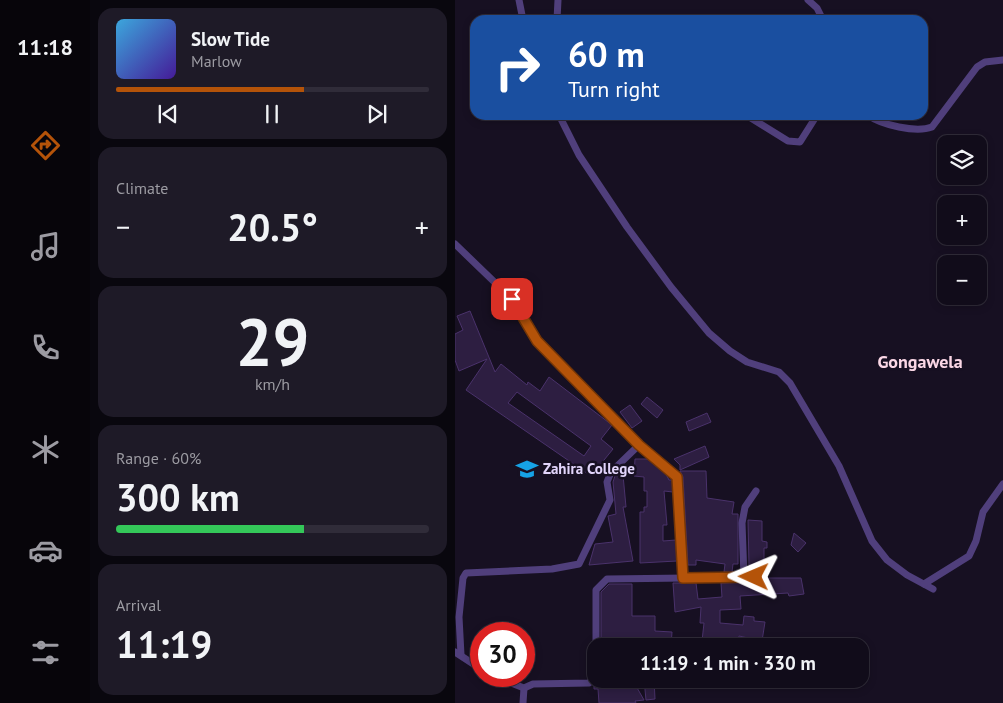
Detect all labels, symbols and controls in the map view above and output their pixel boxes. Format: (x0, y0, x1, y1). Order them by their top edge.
text: Slow Tide (191, 27, 270, 51)
text: 60 m (568, 31, 645, 77)
text: 11:18 (17, 33, 73, 61)
icon: right (485, 35, 550, 100)
text: Marlow (191, 51, 242, 71)
text: Turn right (568, 75, 660, 103)
icon: previous (154, 100, 182, 128)
icon: pause (258, 100, 286, 128)
icon: next (363, 100, 391, 128)
icon: directions (28, 128, 63, 163)
map controls (937, 135, 987, 305)
button: layers (937, 135, 987, 185)
text: Climate (116, 178, 168, 198)
button: + (937, 195, 987, 245)
text: 20.5° (227, 202, 318, 251)
text: − (116, 208, 130, 245)
text: + (415, 208, 429, 245)
icon: music (28, 229, 63, 264)
button: − (937, 255, 987, 305)
pin (491, 278, 533, 320)
icon: arrive (498, 285, 526, 313)
text: 29 (236, 299, 309, 383)
icon: phone (28, 330, 63, 365)
district label: Gongawela (877, 350, 963, 373)
text: km/h (255, 374, 290, 394)
icon: climate (28, 432, 63, 467)
text: Range · 60% (116, 448, 201, 468)
school or university icon: Zahira College (514, 456, 540, 482)
place label: Zahira College (543, 459, 635, 478)
text: 300 km (116, 472, 240, 521)
icon: car (28, 533, 63, 568)
position arrow (727, 550, 779, 602)
text: Arrival (116, 595, 161, 615)
text: 11:19 (116, 619, 212, 668)
speed limit sign: 30 (470, 622, 535, 687)
icon: filters (28, 635, 63, 670)
text: 11:19 · 1 min · 330 m (640, 651, 816, 675)

